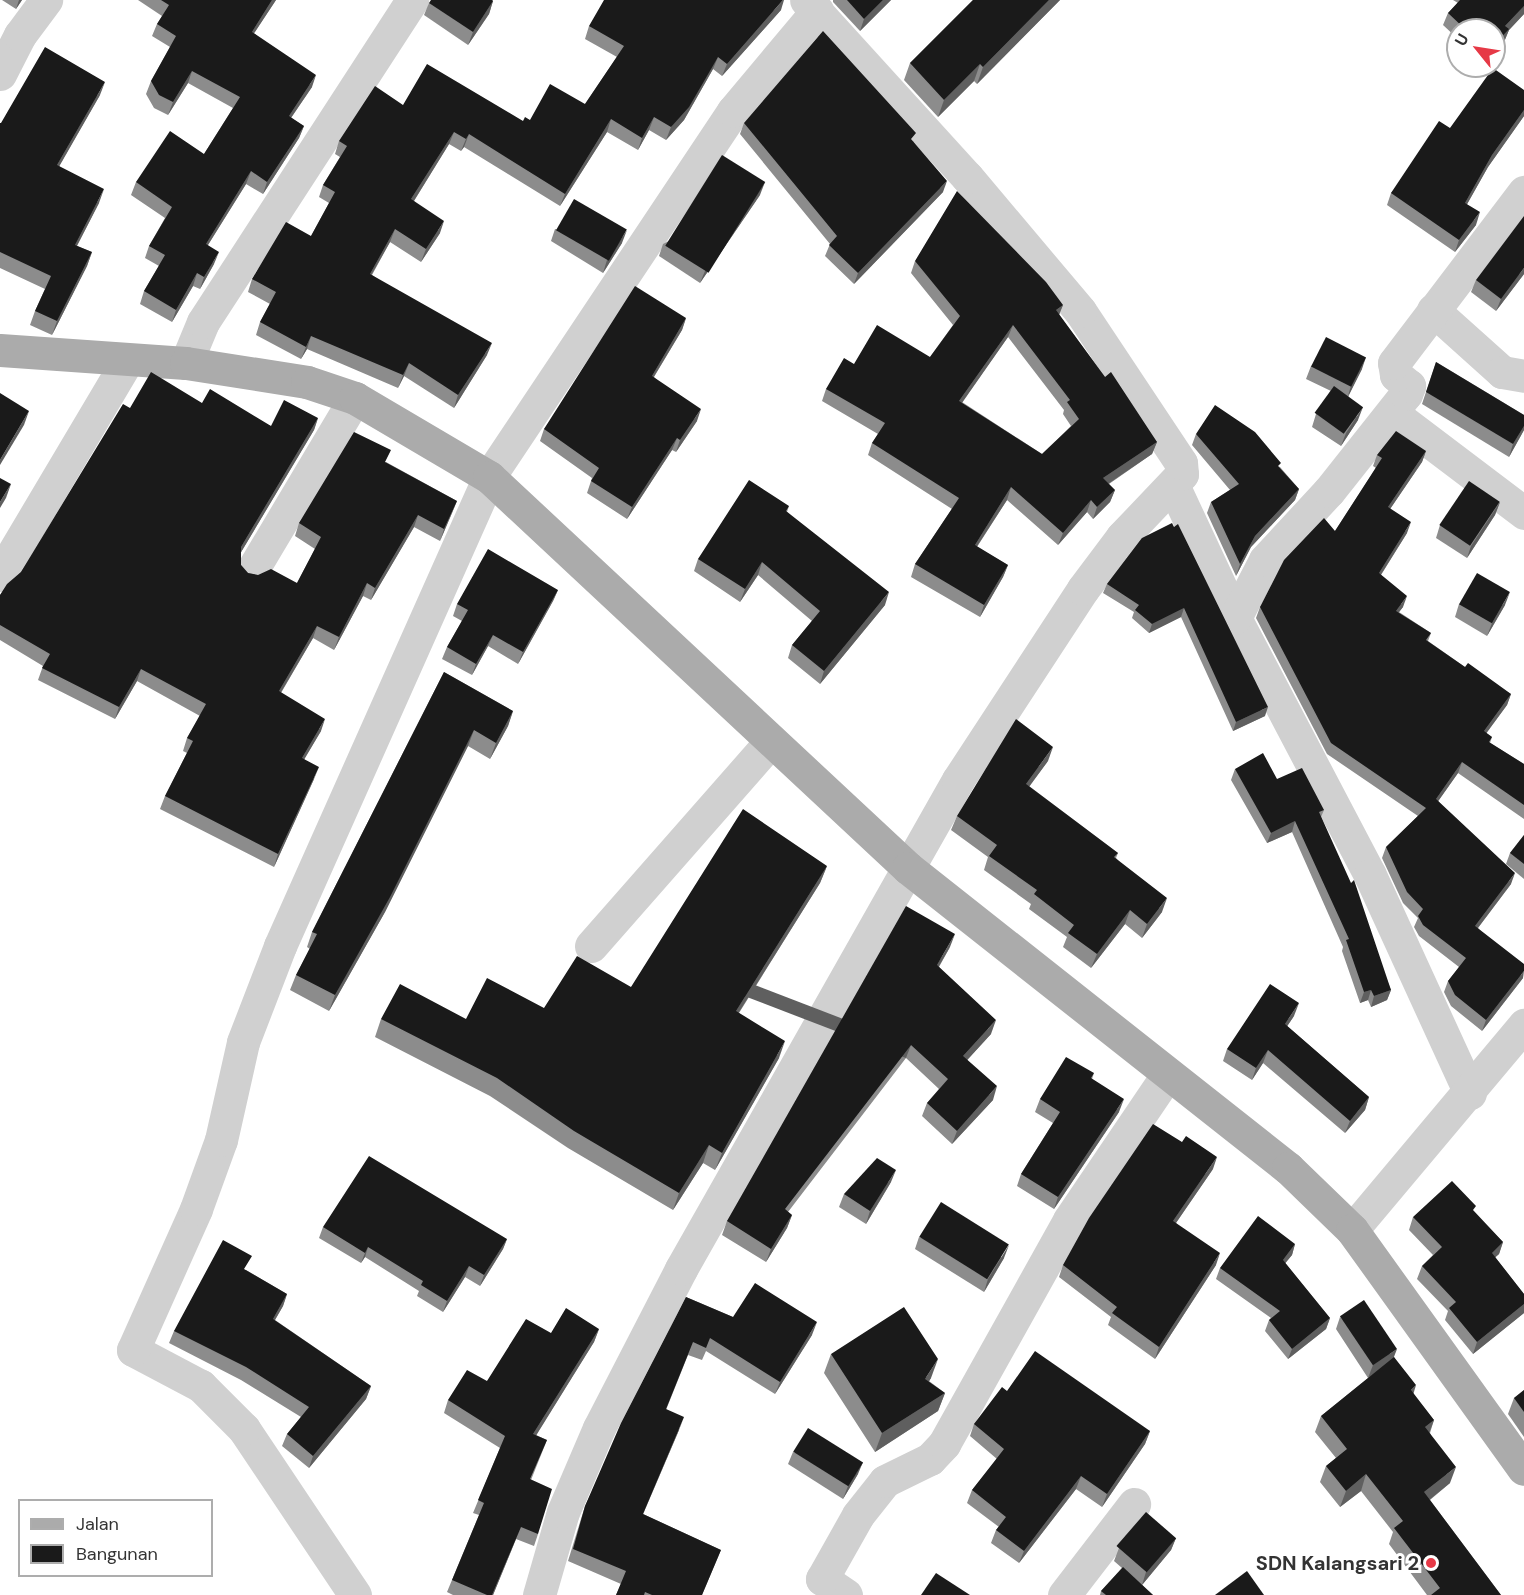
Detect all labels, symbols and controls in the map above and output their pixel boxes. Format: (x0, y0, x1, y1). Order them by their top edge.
north arrow (1446, 18, 1506, 78)
text: U (1450, 30, 1474, 50)
legend (18, 1499, 213, 1577)
text: Jalan (76, 1512, 119, 1536)
text: Bangunan (76, 1542, 158, 1566)
place label: SDN Kalangsari 2 (1256, 1551, 1419, 1575)
marker: SDN Kalangsari 2 (1424, 1556, 1438, 1570)

